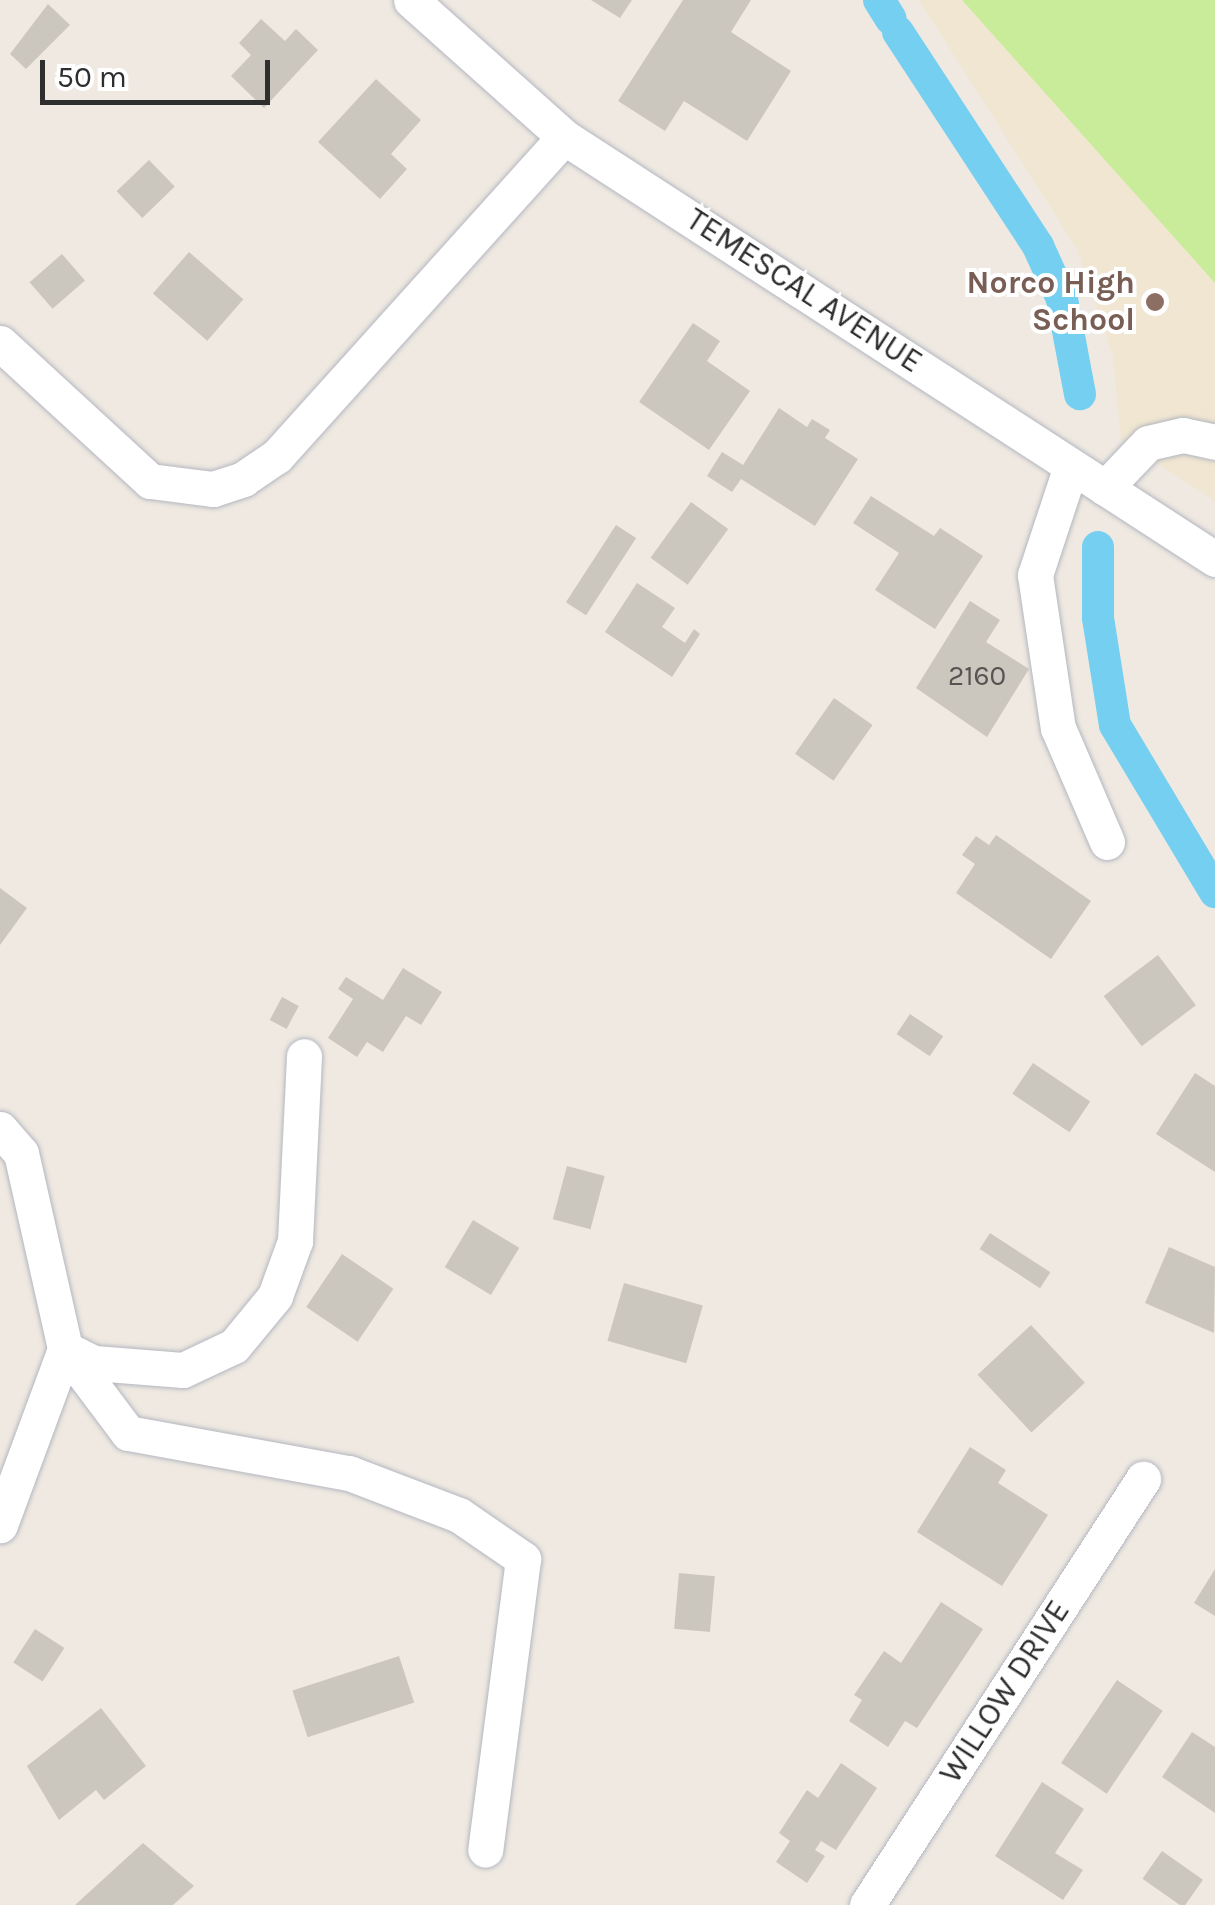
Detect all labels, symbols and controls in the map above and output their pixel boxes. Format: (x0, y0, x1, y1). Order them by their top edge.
scale bar (45, 40, 275, 102)
text: 50 m (57, 59, 127, 95)
street label: TEMESCAL AVENUE (679, 200, 929, 382)
place label: Norco High School (967, 265, 1135, 340)
marker: Norco High School (1144, 291, 1166, 313)
house number: 2160 (948, 659, 1006, 693)
street label: WILLOW DRIVE (932, 1593, 1078, 1791)

